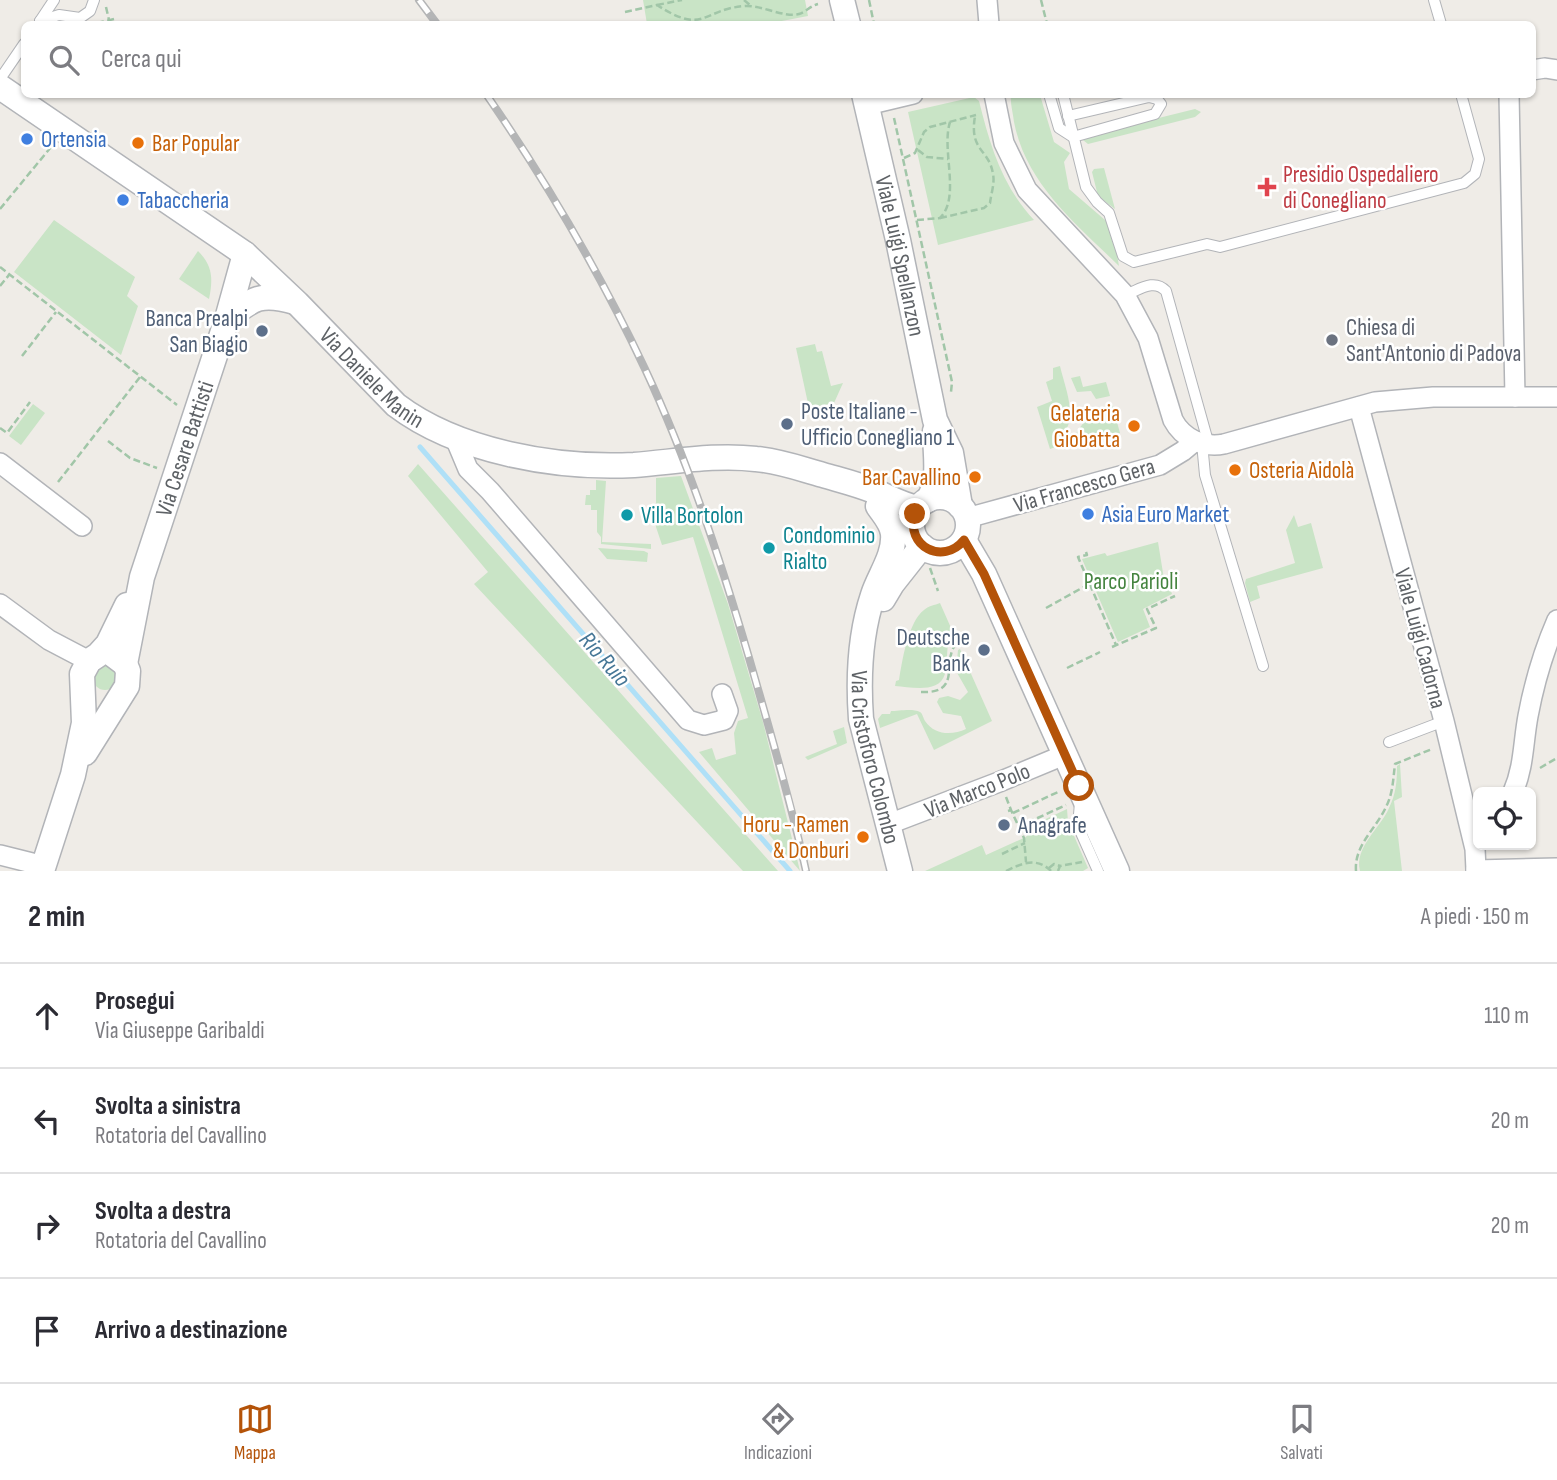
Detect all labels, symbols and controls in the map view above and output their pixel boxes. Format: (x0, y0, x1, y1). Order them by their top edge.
search box (21, 21, 1536, 98)
icon: search (45, 41, 83, 79)
text: Cerca qui (101, 44, 182, 75)
place label: Ortensia (41, 126, 107, 154)
place label: Bar Popular (152, 130, 240, 158)
marker: Ortensia (19, 131, 35, 147)
marker: Bar Popular (130, 135, 146, 151)
place label: Presidio Ospedaliero di Conegliano (1283, 161, 1439, 215)
street label: Viale Luigi Spellanzon (868, 173, 930, 339)
marker: Presidio Ospedaliero di Conegliano (1257, 177, 1277, 197)
place label: Tabaccheria (137, 187, 229, 215)
marker: Tabaccheria (115, 192, 131, 208)
place label: Banca Prealpi San Biagio (145, 305, 248, 359)
place label: Chiesa di Sant'Antonio di Padova (1346, 314, 1521, 368)
street label: Via Daniele Manin (313, 322, 429, 435)
marker: Banca Prealpi San Biagio (254, 323, 270, 339)
marker: Chiesa di Sant'Antonio di Padova (1324, 332, 1340, 348)
street label: Via Cesare Battisti (150, 378, 221, 520)
place label: Poste Italiane - Ufficio Conegliano 1 (801, 398, 954, 452)
place label: Gelateria Giobatta (1050, 400, 1120, 454)
marker: Poste Italiane - Ufficio Conegliano 1 (779, 416, 795, 432)
marker: Gelateria Giobatta (1126, 418, 1142, 434)
street label: Via Francesco Gera (1010, 452, 1158, 519)
place label: Osteria Aidolà (1249, 457, 1354, 485)
marker: Osteria Aidolà (1227, 462, 1243, 478)
place label: Bar Cavallino (862, 464, 961, 492)
marker: Bar Cavallino (967, 469, 983, 485)
route end (899, 498, 930, 529)
place label: Asia Euro Market (1101, 501, 1229, 529)
place label: Villa Bortolon (641, 502, 743, 530)
marker: Asia Euro Market (1080, 506, 1096, 522)
marker: Villa Bortolon (619, 507, 635, 523)
place label: Condominio Rialto (783, 522, 875, 576)
marker: Condominio Rialto (761, 540, 777, 556)
street label: Viale Luigi Cadorna (1388, 565, 1452, 712)
park label: Parco Parioli (1084, 568, 1178, 596)
place label: Deutsche Bank (896, 624, 970, 678)
water label: Rio Ruio (573, 626, 637, 693)
marker: Deutsche Bank (976, 642, 992, 658)
street label: Via Cristoforo Colombo (845, 670, 905, 847)
street label: Via Marco Polo (921, 757, 1034, 825)
route start (1063, 770, 1094, 801)
map controls (1473, 787, 1536, 850)
button: locate (1473, 787, 1536, 850)
place label: Horu - Ramen & Donburi (743, 811, 849, 865)
place label: Anagrafe (1017, 812, 1087, 840)
marker: Anagrafe (996, 817, 1012, 833)
marker: Horu - Ramen & Donburi (855, 829, 871, 845)
text: 2 min (28, 899, 85, 935)
text: A piedi · 150 m (1421, 903, 1529, 931)
text: Prosegui (95, 986, 174, 1017)
icon: ahead (28, 997, 66, 1035)
text: 110 m (1484, 1002, 1529, 1030)
text: Via Giuseppe Garibaldi (95, 1017, 265, 1045)
text: Svolta a sinistra (95, 1091, 241, 1122)
icon: left (28, 1102, 66, 1140)
text: 20 m (1491, 1107, 1529, 1135)
text: Rotatoria del Cavallino (95, 1122, 267, 1150)
text: Svolta a destra (95, 1196, 231, 1227)
icon: right (28, 1207, 66, 1245)
text: 20 m (1491, 1212, 1529, 1240)
text: Rotatoria del Cavallino (95, 1227, 267, 1255)
icon: arrive (28, 1312, 66, 1350)
text: Arrivo a destinazione (95, 1315, 288, 1346)
tab: Mappa (234, 1400, 276, 1465)
tab: Indicazioni (744, 1400, 812, 1465)
tab: Salvati (1280, 1400, 1323, 1465)

